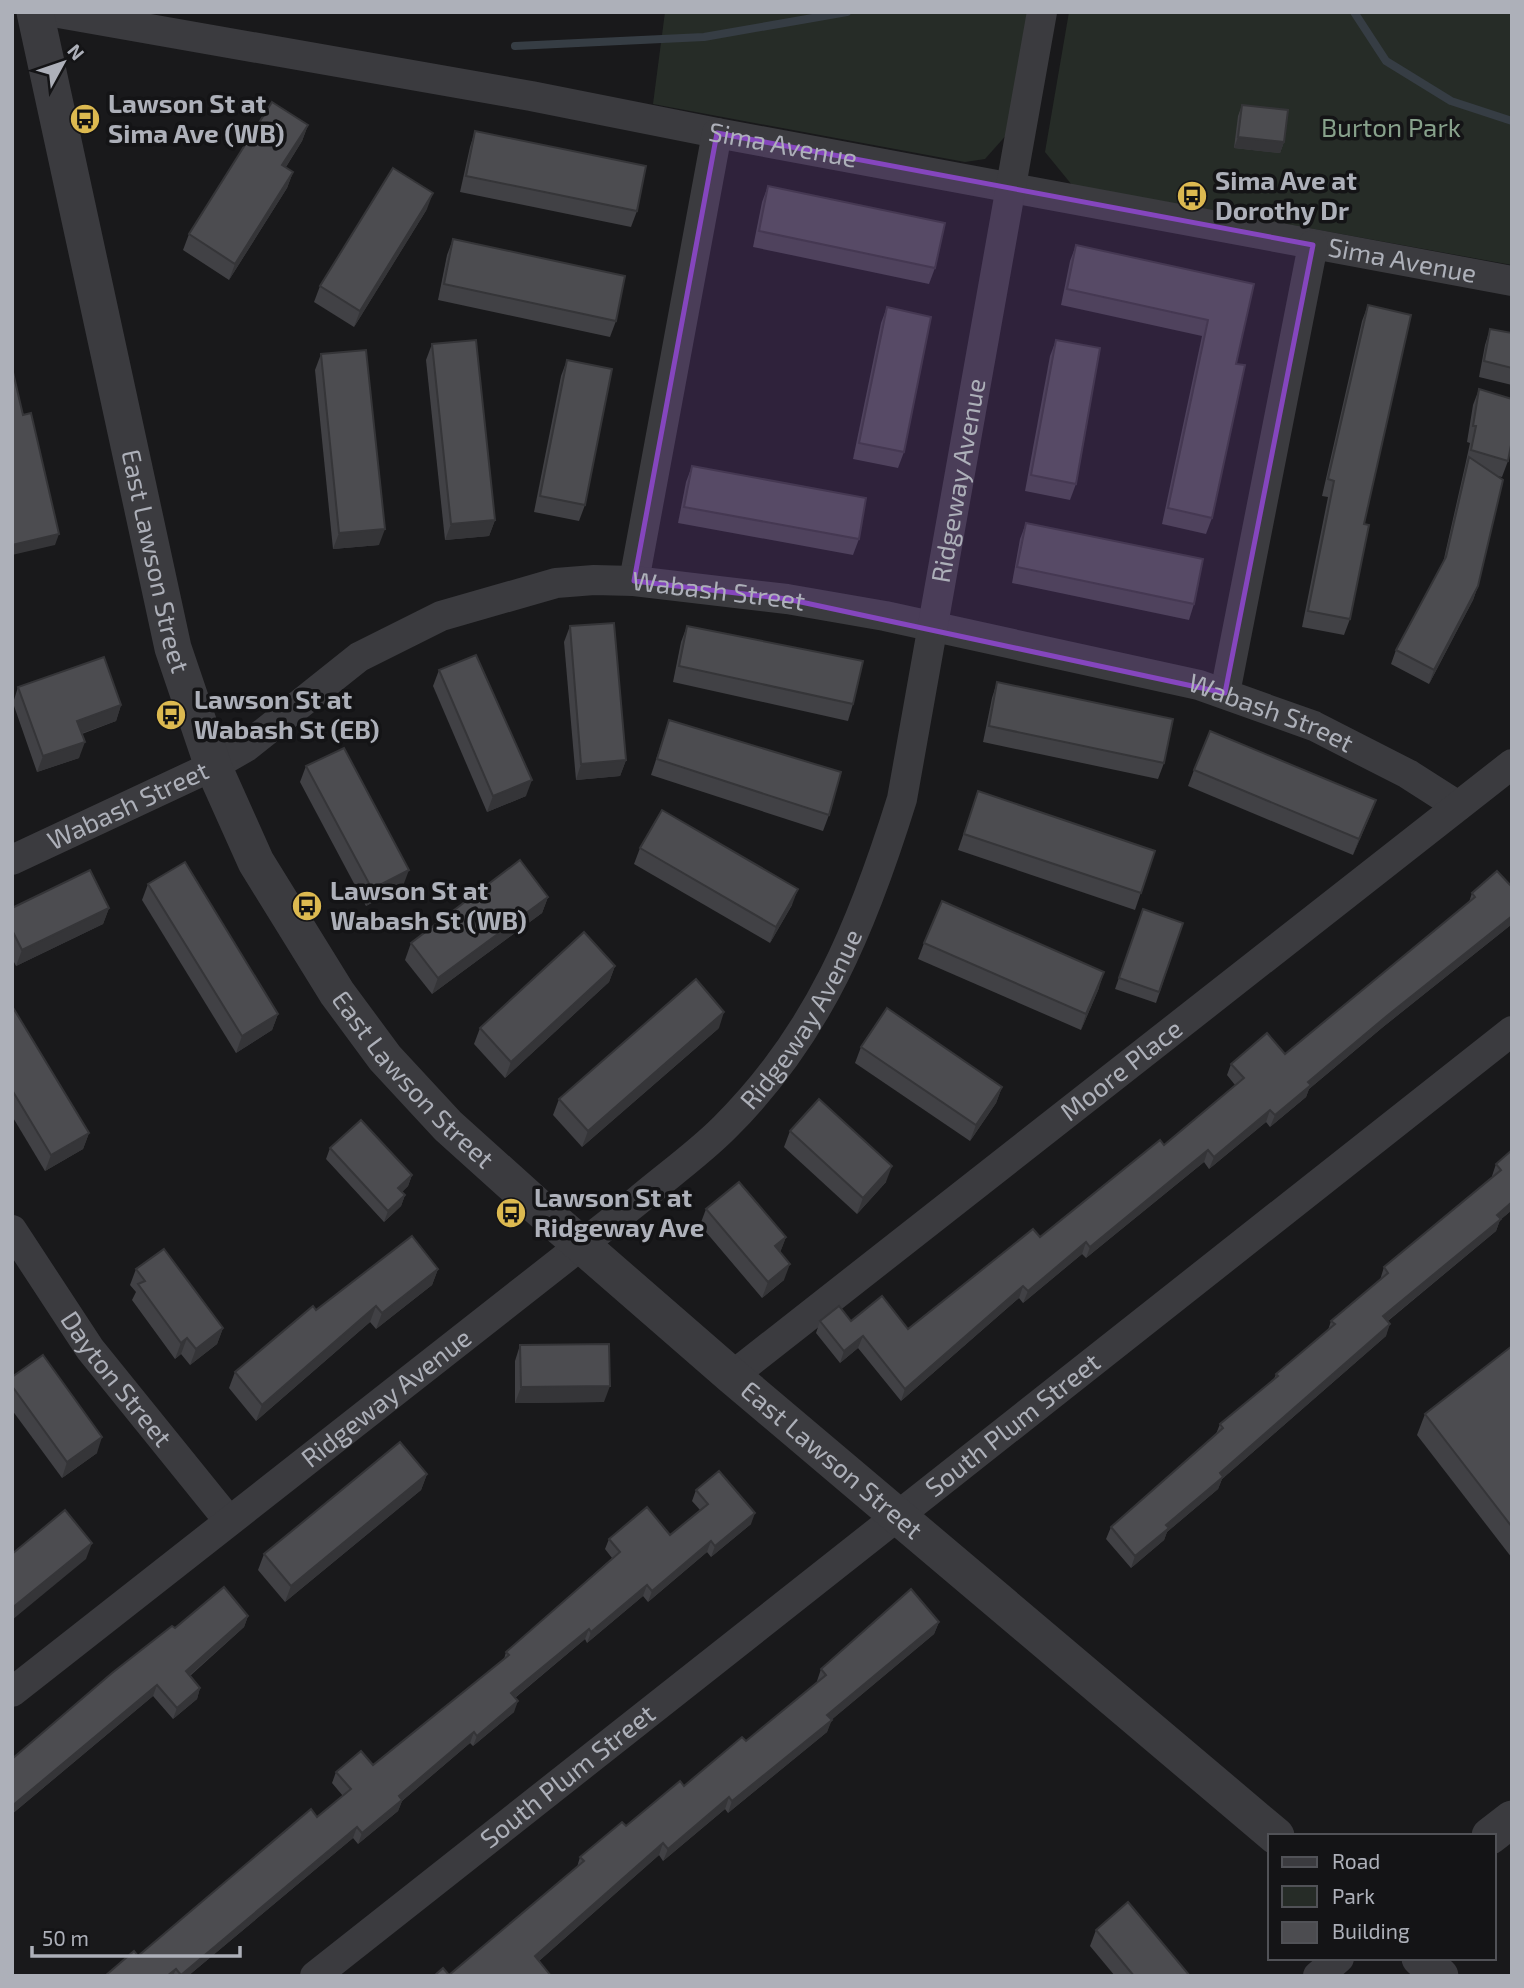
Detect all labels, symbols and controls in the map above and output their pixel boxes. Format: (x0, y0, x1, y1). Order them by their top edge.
north arrow (28, 28, 98, 98)
text: N (63, 39, 90, 64)
place label: Lawson St at Sima Ave (WB) (108, 87, 284, 148)
bus stop icon: Lawson St at Sima Ave (WB) (68, 102, 102, 136)
park label: Burton Park (1321, 111, 1461, 142)
street label: Sima Avenue (706, 115, 860, 173)
place label: Sima Ave at Dorothy Dr (1215, 164, 1357, 226)
bus stop icon: Sima Ave at Dorothy Dr (1175, 179, 1209, 213)
street label: Sima Avenue (1326, 230, 1479, 288)
street label: Ridgeway Avenue (924, 376, 991, 585)
street label: East Lawson Street (116, 446, 197, 676)
street label: Wabash Street (630, 564, 808, 616)
street label: Wabash Street (1185, 666, 1359, 758)
place label: Lawson St at Wabash St (EB) (194, 683, 380, 744)
bus stop icon: Lawson St at Wabash St (EB) (154, 698, 188, 732)
street label: Wabash Street (42, 753, 213, 855)
place label: Lawson St at Wabash St (WB) (330, 874, 527, 935)
bus stop icon: Lawson St at Wabash St (WB) (290, 889, 324, 923)
street label: Ridgeway Avenue (733, 924, 867, 1115)
street label: East Lawson Street (327, 984, 501, 1174)
street label: Moore Place (1053, 1012, 1188, 1127)
place label: Lawson St at Ridgeway Ave (534, 1181, 705, 1243)
bus stop icon: Lawson St at Ridgeway Ave (494, 1196, 528, 1230)
street label: Dayton Street (55, 1305, 180, 1452)
street label: Ridgeway Avenue (295, 1321, 476, 1473)
street label: South Plum Street (918, 1345, 1105, 1502)
street label: East Lawson Street (736, 1374, 930, 1545)
street label: South Plum Street (473, 1697, 660, 1854)
legend (1268, 1834, 1496, 1960)
text: Road (1332, 1848, 1380, 1873)
text: Park (1332, 1883, 1375, 1908)
scale bar (32, 1914, 240, 1958)
text: Building (1332, 1918, 1410, 1943)
text: 50 m (42, 1925, 89, 1950)

